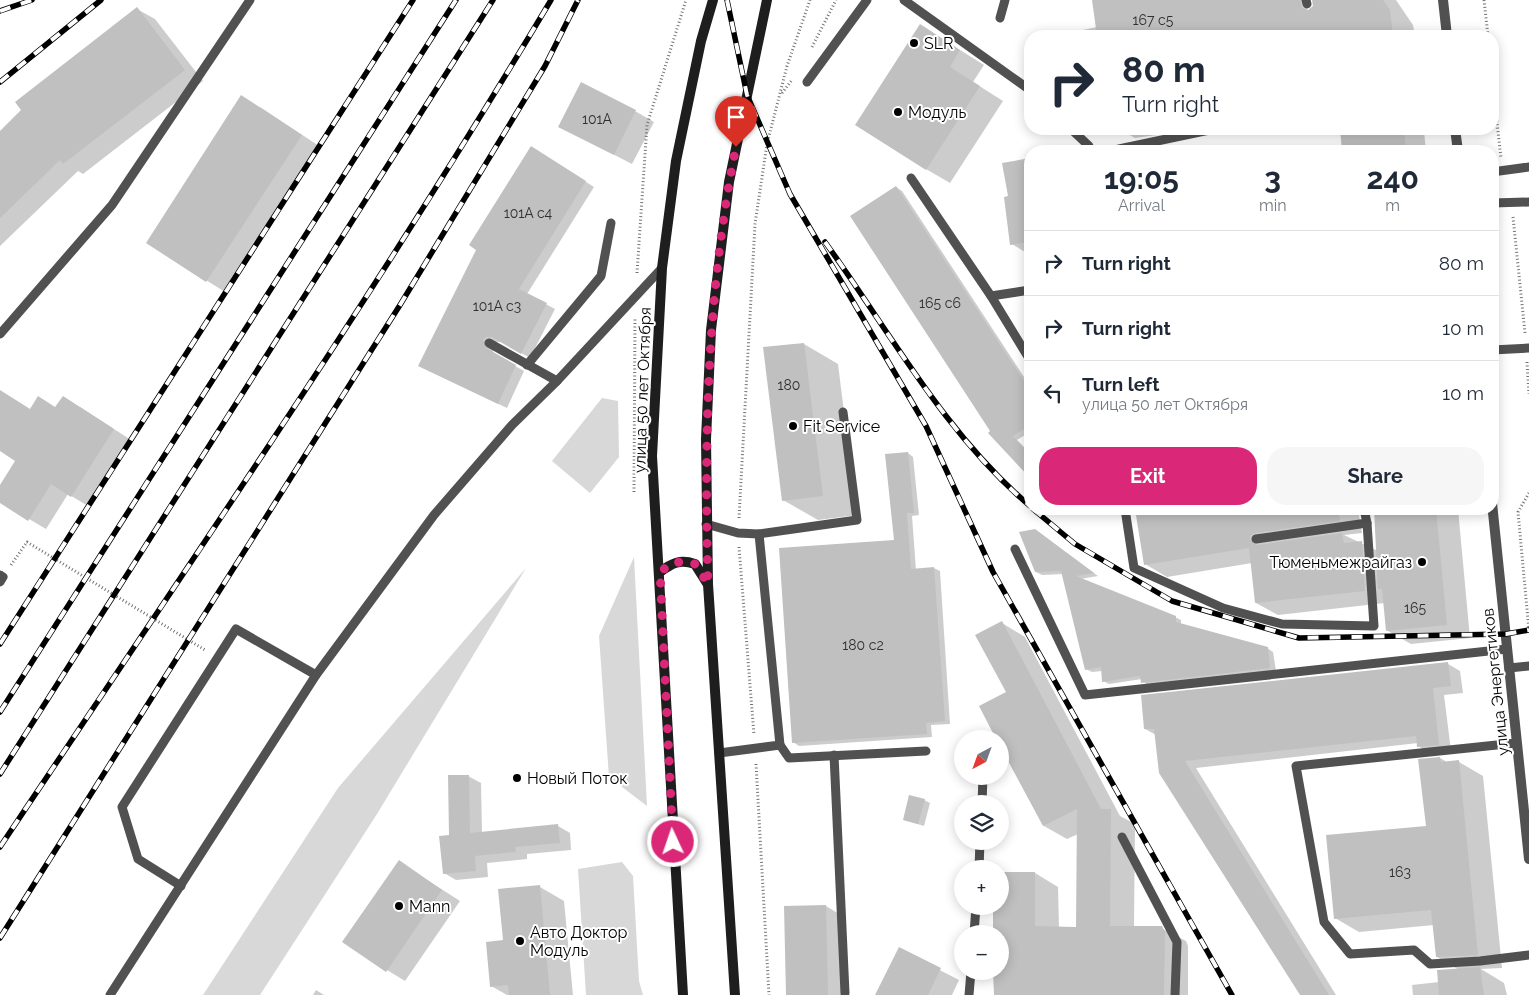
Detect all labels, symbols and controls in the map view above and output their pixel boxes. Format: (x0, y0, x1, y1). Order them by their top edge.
house number: 167 с5 (1133, 12, 1174, 28)
place label: SLR (924, 34, 954, 53)
marker: SLR (908, 37, 920, 49)
text: 80 m (1122, 49, 1206, 90)
icon: right (1039, 50, 1104, 115)
text: Turn right (1122, 91, 1219, 117)
pin (715, 96, 757, 147)
icon: arrive (722, 103, 750, 131)
place label: Модуль (908, 103, 966, 122)
marker: Модуль (892, 106, 904, 118)
house number: 101А (582, 111, 613, 127)
text: 19:05 (1104, 161, 1179, 196)
text: 3 (1264, 161, 1281, 196)
text: 240 (1366, 161, 1419, 196)
text: Arrival (1118, 196, 1165, 215)
text: min (1259, 196, 1286, 215)
text: m (1385, 196, 1400, 215)
house number: 101А с4 (504, 205, 553, 221)
icon: right (1039, 249, 1067, 277)
text: Turn right (1082, 252, 1171, 274)
text: 80 m (1439, 252, 1484, 274)
house number: 165 с6 (919, 295, 961, 311)
house number: 101А с3 (473, 298, 521, 314)
street label: улица 50 лет Октября (630, 307, 655, 473)
icon: right (1039, 314, 1067, 342)
text: Turn right (1082, 317, 1171, 339)
text: 10 m (1442, 317, 1484, 339)
text: Turn left (1082, 373, 1159, 395)
house number: 180 (778, 377, 800, 393)
icon: left (1039, 379, 1067, 407)
text: 10 m (1442, 382, 1484, 404)
text: улица 50 лет Октября (1082, 395, 1248, 414)
place label: Fit Service (803, 417, 880, 436)
marker: Fit Service (787, 420, 799, 432)
button: Exit (1039, 447, 1257, 505)
button: Share (1267, 447, 1484, 505)
place label: Тюменьмежрайгаз (1270, 553, 1412, 572)
marker: Тюменьмежрайгаз (1416, 556, 1428, 568)
house number: 165 (1404, 600, 1426, 616)
street label: улица Энергетиков (1478, 607, 1513, 757)
house number: 180 с2 (842, 637, 884, 653)
north arrow (954, 730, 1009, 785)
map controls (954, 730, 1009, 980)
place label: Новый Поток (527, 769, 628, 788)
marker: Новый Поток (511, 772, 523, 784)
button: layers (954, 795, 1009, 850)
position arrow (646, 815, 698, 867)
button: + (954, 860, 1009, 915)
house number: 163 (1389, 864, 1411, 880)
place label: Mann (409, 897, 450, 916)
marker: Mann (393, 900, 405, 912)
place label: Авто Доктор Модуль (530, 923, 628, 960)
button: − (954, 925, 1009, 980)
marker: Авто Доктор Модуль (514, 935, 526, 947)

